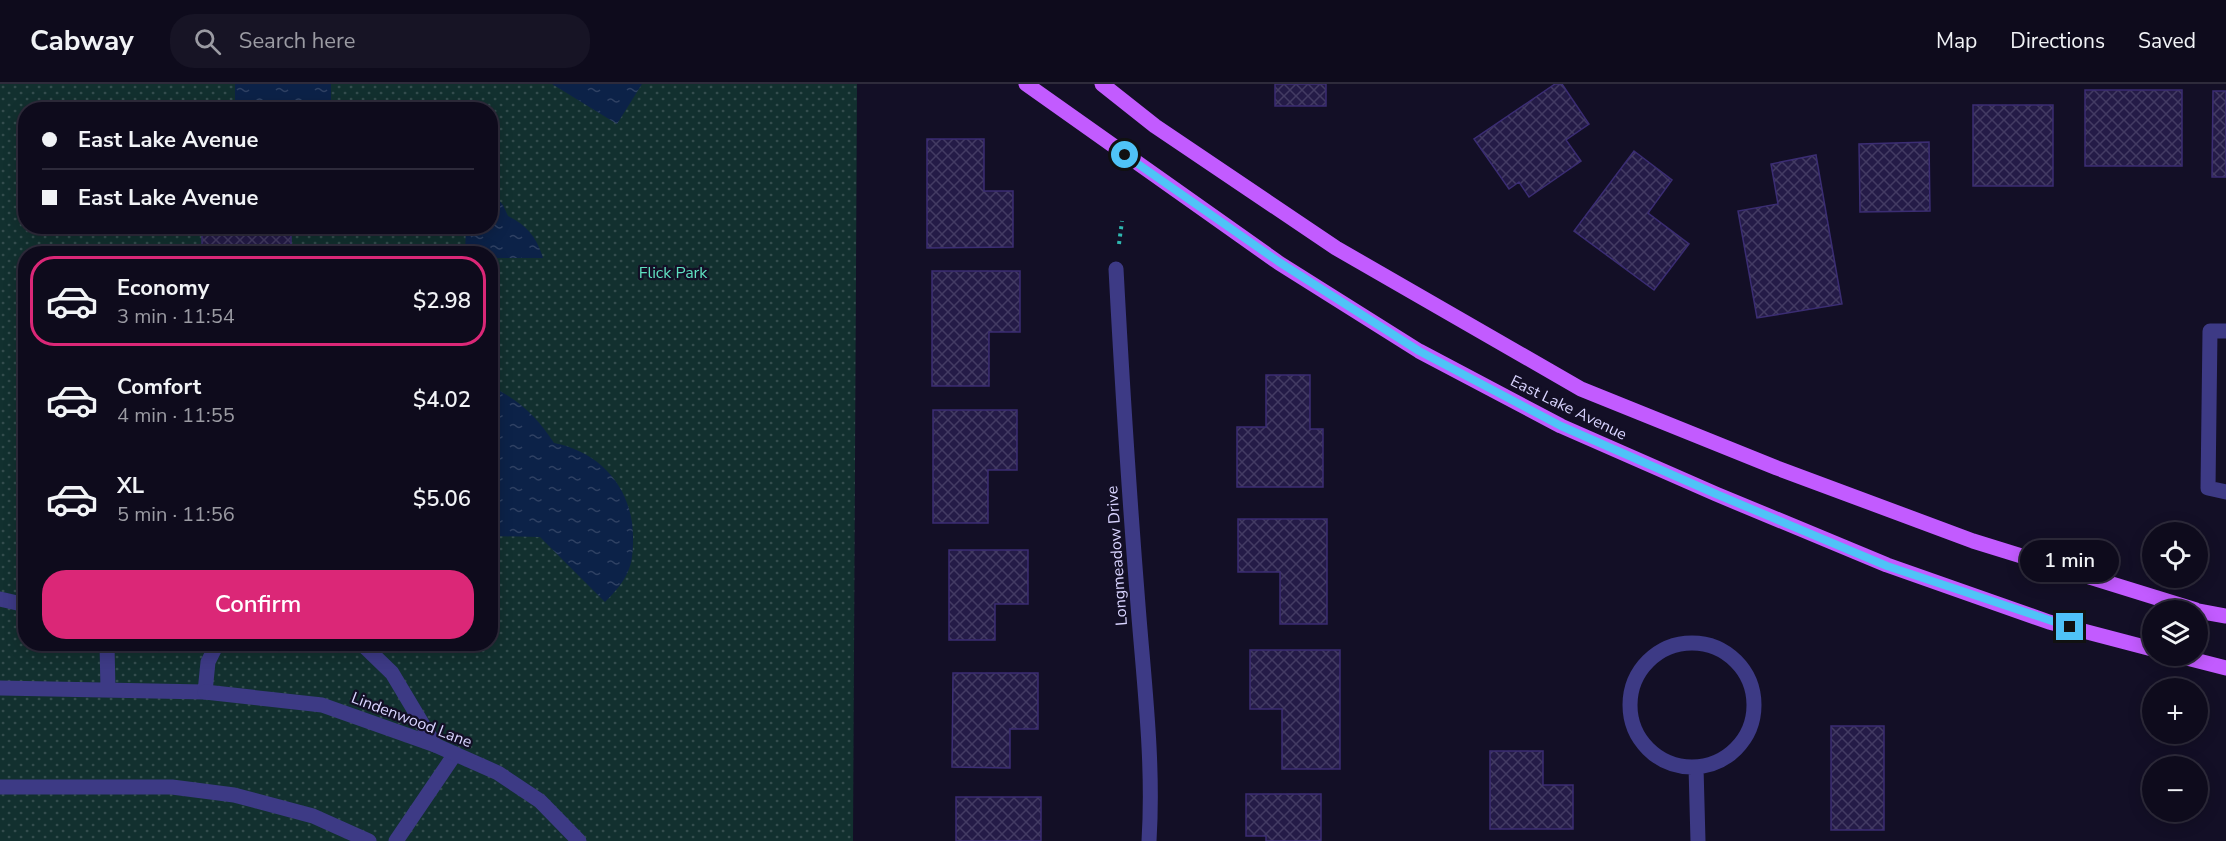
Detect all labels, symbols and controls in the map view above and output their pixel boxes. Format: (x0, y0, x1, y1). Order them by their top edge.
search box (170, 14, 590, 68)
text: Cabway (30, 22, 134, 60)
icon: search (191, 25, 224, 58)
text: Search here (239, 26, 355, 56)
text: Map (1936, 27, 1977, 55)
text: Directions (2010, 27, 2105, 55)
text: Saved (2138, 27, 2196, 55)
text: East Lake Avenue (78, 125, 259, 155)
route start (1111, 141, 1138, 168)
text: East Lake Avenue (78, 183, 259, 213)
park label: Flick Park (639, 262, 708, 284)
text: Economy (117, 273, 209, 303)
icon: car (45, 274, 99, 328)
text: $2.98 (413, 286, 471, 316)
text: 3 min · 11:54 (117, 303, 235, 330)
street label: East Lake Avenue (1507, 370, 1630, 446)
text: Comfort (117, 372, 201, 402)
icon: car (45, 373, 99, 427)
text: $4.02 (413, 385, 471, 415)
text: 4 min · 11:55 (117, 402, 235, 429)
text: XL (117, 471, 144, 501)
icon: car (45, 472, 99, 526)
text: $5.06 (413, 484, 471, 514)
street label: Longmeadow Drive (1101, 485, 1133, 627)
text: 5 min · 11:56 (117, 501, 235, 528)
map controls (2142, 522, 2208, 822)
button: locate (2142, 522, 2208, 588)
callout: 1 min (2020, 540, 2120, 582)
text: 1 min (2044, 547, 2095, 574)
button: Confirm (42, 570, 474, 639)
button: layers (2142, 600, 2208, 666)
route end (2056, 613, 2083, 640)
button: + (2142, 678, 2208, 744)
street label: Lindenwood Lane (348, 687, 475, 753)
button: − (2142, 756, 2208, 822)

